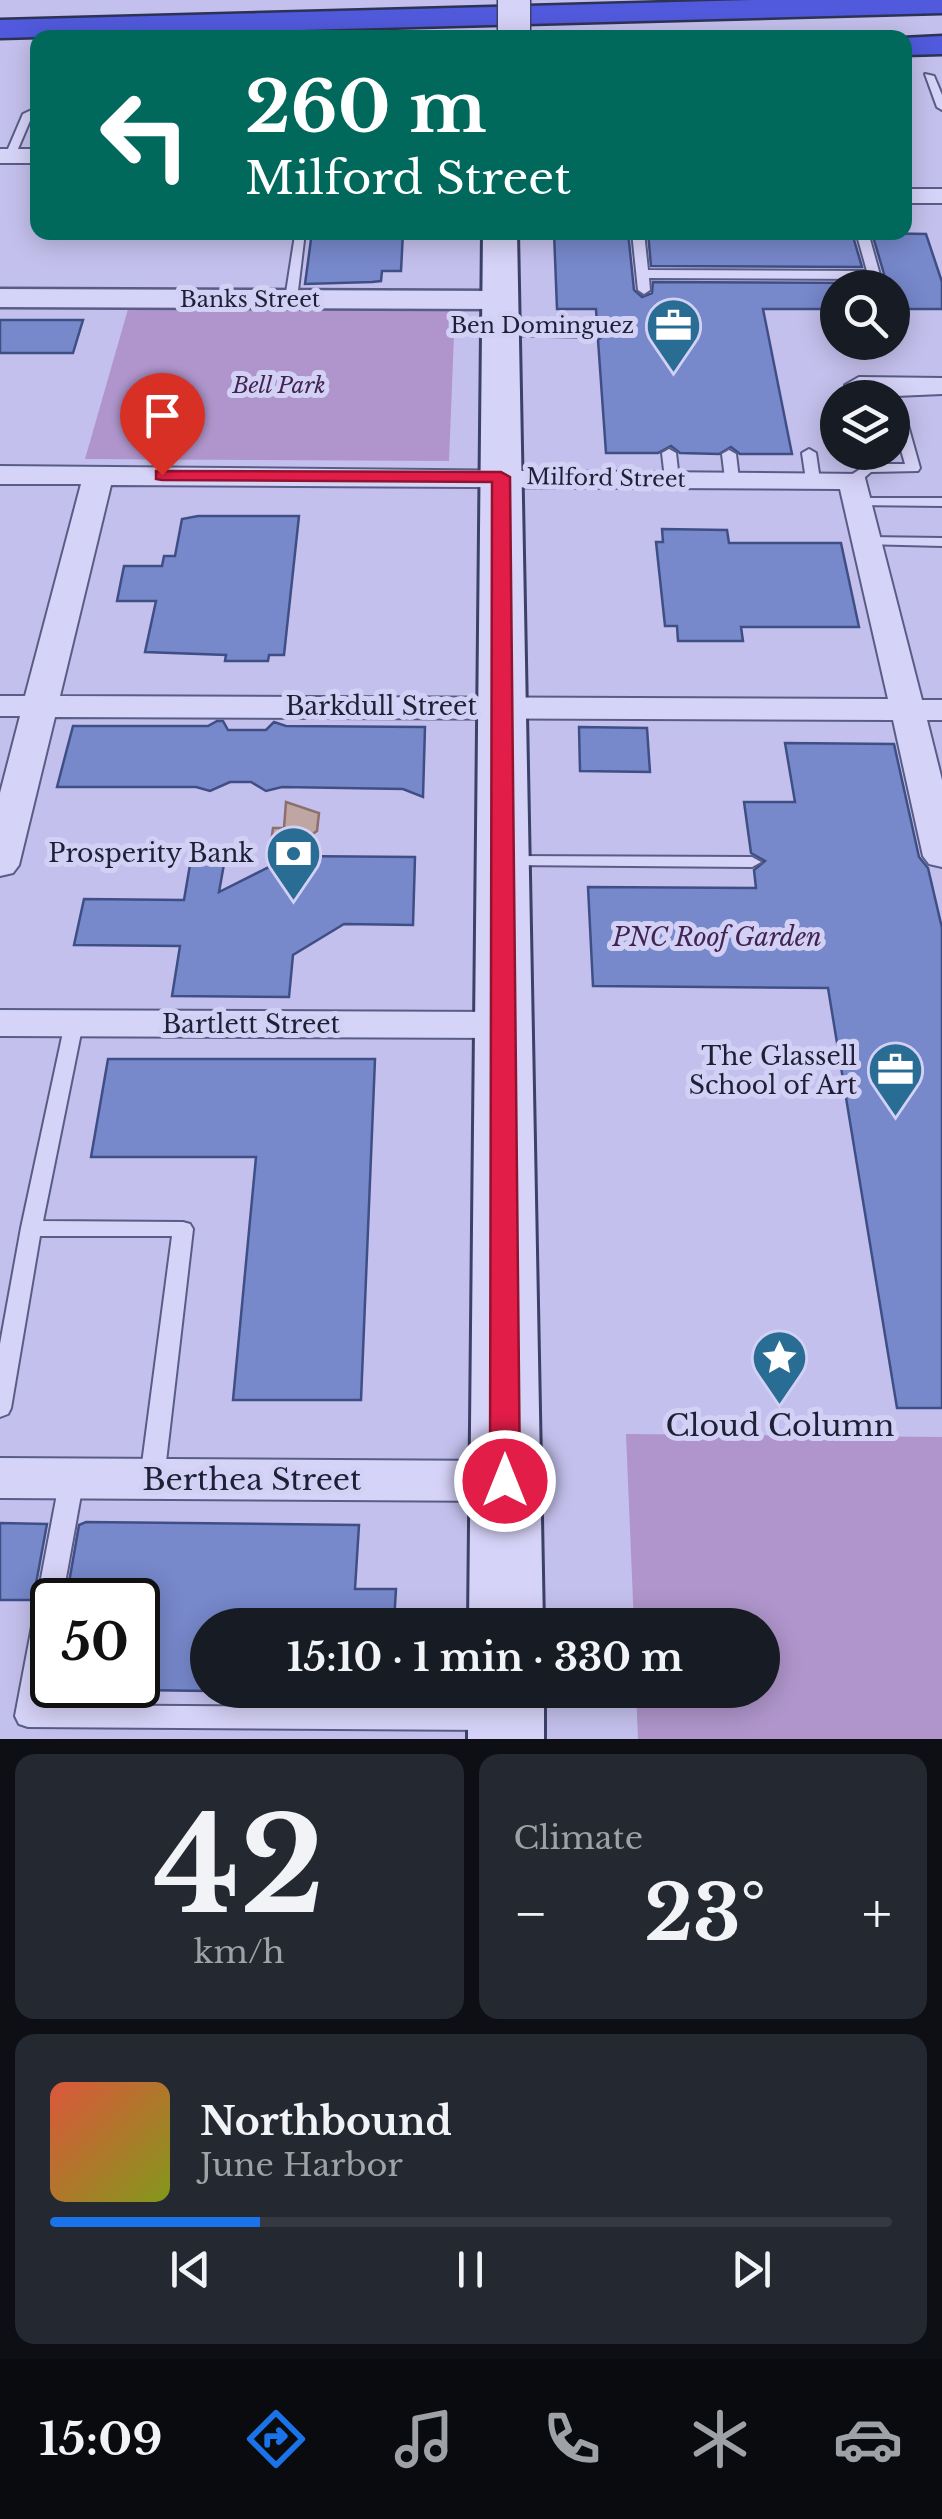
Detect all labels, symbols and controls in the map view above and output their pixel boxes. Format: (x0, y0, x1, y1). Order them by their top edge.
text: 260 m (245, 64, 487, 151)
icon: left (80, 70, 210, 200)
text: Milford Street (245, 150, 571, 206)
map controls (820, 270, 910, 470)
button: search (820, 270, 910, 360)
street label: Banks Street (180, 286, 321, 313)
office icon: Ben Dominguez (643, 295, 703, 374)
place label: Ben Dominguez (450, 312, 634, 339)
park label: Bell Park (231, 372, 326, 399)
pin (120, 373, 205, 476)
button: layers (820, 380, 910, 470)
icon: arrive (135, 388, 190, 443)
street label: Milford Street (526, 463, 687, 493)
street label: Barkdull Street (285, 691, 477, 722)
bank icon: Prosperity Bank (263, 823, 323, 902)
place label: Prosperity Bank (48, 838, 255, 869)
park label: PNC Roof Garden (611, 922, 822, 953)
street label: Bartlett Street (162, 1009, 341, 1040)
office icon: The Glassell School of Art (866, 1040, 926, 1119)
place label: The Glassell School of Art (689, 1041, 858, 1101)
place icon: Cloud Column (750, 1327, 810, 1406)
place label: Cloud Column (666, 1407, 894, 1444)
position arrow (453, 1429, 557, 1533)
street label: Berthea Street (143, 1461, 362, 1498)
speed limit sign: 50 (30, 1578, 160, 1708)
text: 15:10 · 1 min · 330 m (287, 1634, 683, 1681)
text: 42 (154, 1786, 325, 1947)
text: Climate (514, 1818, 643, 1858)
text: 23° (644, 1867, 766, 1960)
text: − (514, 1880, 548, 1948)
text: + (862, 1880, 892, 1948)
text: km/h (194, 1932, 285, 1972)
text: Northbound (200, 2098, 452, 2145)
text: June Harbor (200, 2145, 403, 2185)
icon: previous (163, 2242, 218, 2297)
icon: pause (443, 2242, 498, 2297)
icon: next (724, 2242, 779, 2297)
icon: directions (241, 2404, 311, 2474)
icon: music (389, 2404, 459, 2474)
icon: phone (537, 2404, 607, 2474)
icon: climate (685, 2404, 755, 2474)
icon: car (833, 2404, 903, 2474)
text: 15:09 (39, 2411, 163, 2467)

